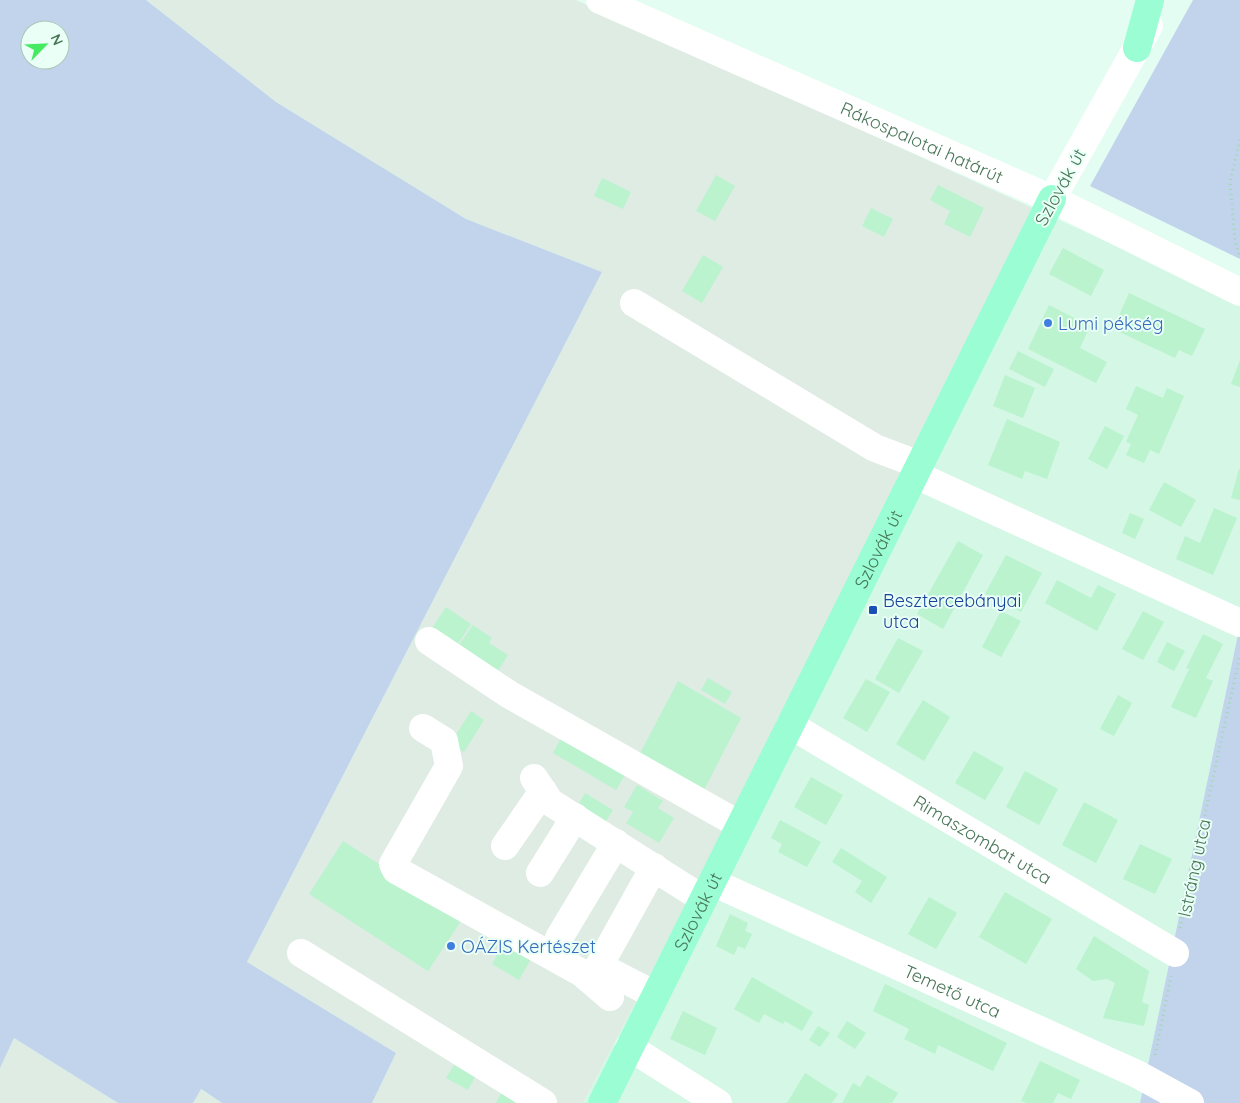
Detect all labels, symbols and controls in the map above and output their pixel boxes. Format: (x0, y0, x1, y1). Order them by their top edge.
north arrow (20, 20, 70, 70)
text: N (47, 31, 67, 48)
street label: Rákospalotai határút (837, 96, 1007, 188)
street label: Szlovák út (1029, 144, 1091, 230)
place label: Lumi pékség (1058, 312, 1163, 335)
marker: Lumi pékség (1042, 317, 1054, 329)
street label: Szlovák út (849, 506, 907, 592)
place label: Besztercebányai utca (883, 589, 1021, 633)
marker: Besztercebányai utca (867, 604, 879, 616)
street label: Rimaszombat utca (909, 789, 1056, 889)
street label: Istráng utca (1172, 817, 1216, 919)
street label: Szlovák út (668, 868, 727, 955)
place label: OÁZIS Kertészet (461, 935, 596, 958)
marker: OÁZIS Kertészet (445, 940, 457, 952)
street label: Temető utca (901, 959, 1005, 1023)

